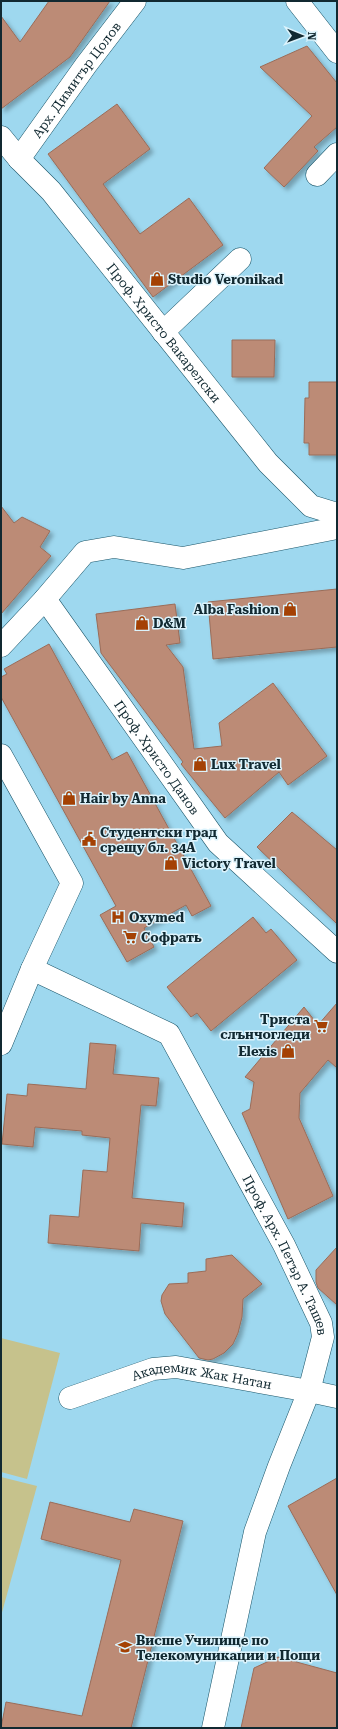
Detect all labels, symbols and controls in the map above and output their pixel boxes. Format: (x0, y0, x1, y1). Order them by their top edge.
north arrow (282, 16, 322, 56)
street label: Арх. Димитър Цолов (30, 19, 124, 141)
text: N (305, 32, 318, 41)
street label: Проф. Христо Вакарелски (104, 260, 224, 406)
shop icon: Studio Veronikad (149, 271, 165, 287)
place label: Studio Veronikad (168, 272, 284, 287)
shop icon: Alba Fashion (282, 601, 298, 617)
place label: Alba Fashion (194, 602, 279, 617)
shop icon: D&M (134, 615, 150, 631)
place label: D&M (153, 616, 186, 631)
street label: Проф. Христо Данов (111, 697, 202, 818)
shop icon: Lux Travel (192, 756, 208, 772)
place label: Lux Travel (211, 757, 281, 772)
shop icon: Hair by Anna (61, 790, 77, 806)
place label: Hair by Anna (80, 791, 166, 806)
place label: Студентски град срещу бл. 34А (100, 825, 218, 855)
public building icon: Студентски град срещу бл. 34А (81, 831, 97, 847)
shop icon: Victory Travel (163, 855, 179, 871)
place label: Victory Travel (182, 856, 277, 871)
hospital icon: Oxymed (110, 909, 126, 925)
place label: Oxymed (129, 910, 184, 925)
supermarket icon: Софрать (122, 929, 138, 945)
place label: Софрать (141, 930, 202, 945)
place label: Триста слънчогледи (220, 1012, 310, 1042)
supermarket icon: Триста слънчогледи (313, 1018, 329, 1034)
shop icon: Elexis (280, 1043, 296, 1059)
place label: Elexis (238, 1044, 277, 1059)
street label: Проф. Арх. Петър А. Ташев (239, 1173, 330, 1336)
street label: Академик Жак Натан (130, 1360, 273, 1392)
place label: Висше Училище по Телекомуникации и Пощи (136, 1633, 320, 1663)
school or university icon: Висше Училище по Телекомуникации и Пощи (117, 1639, 133, 1655)

